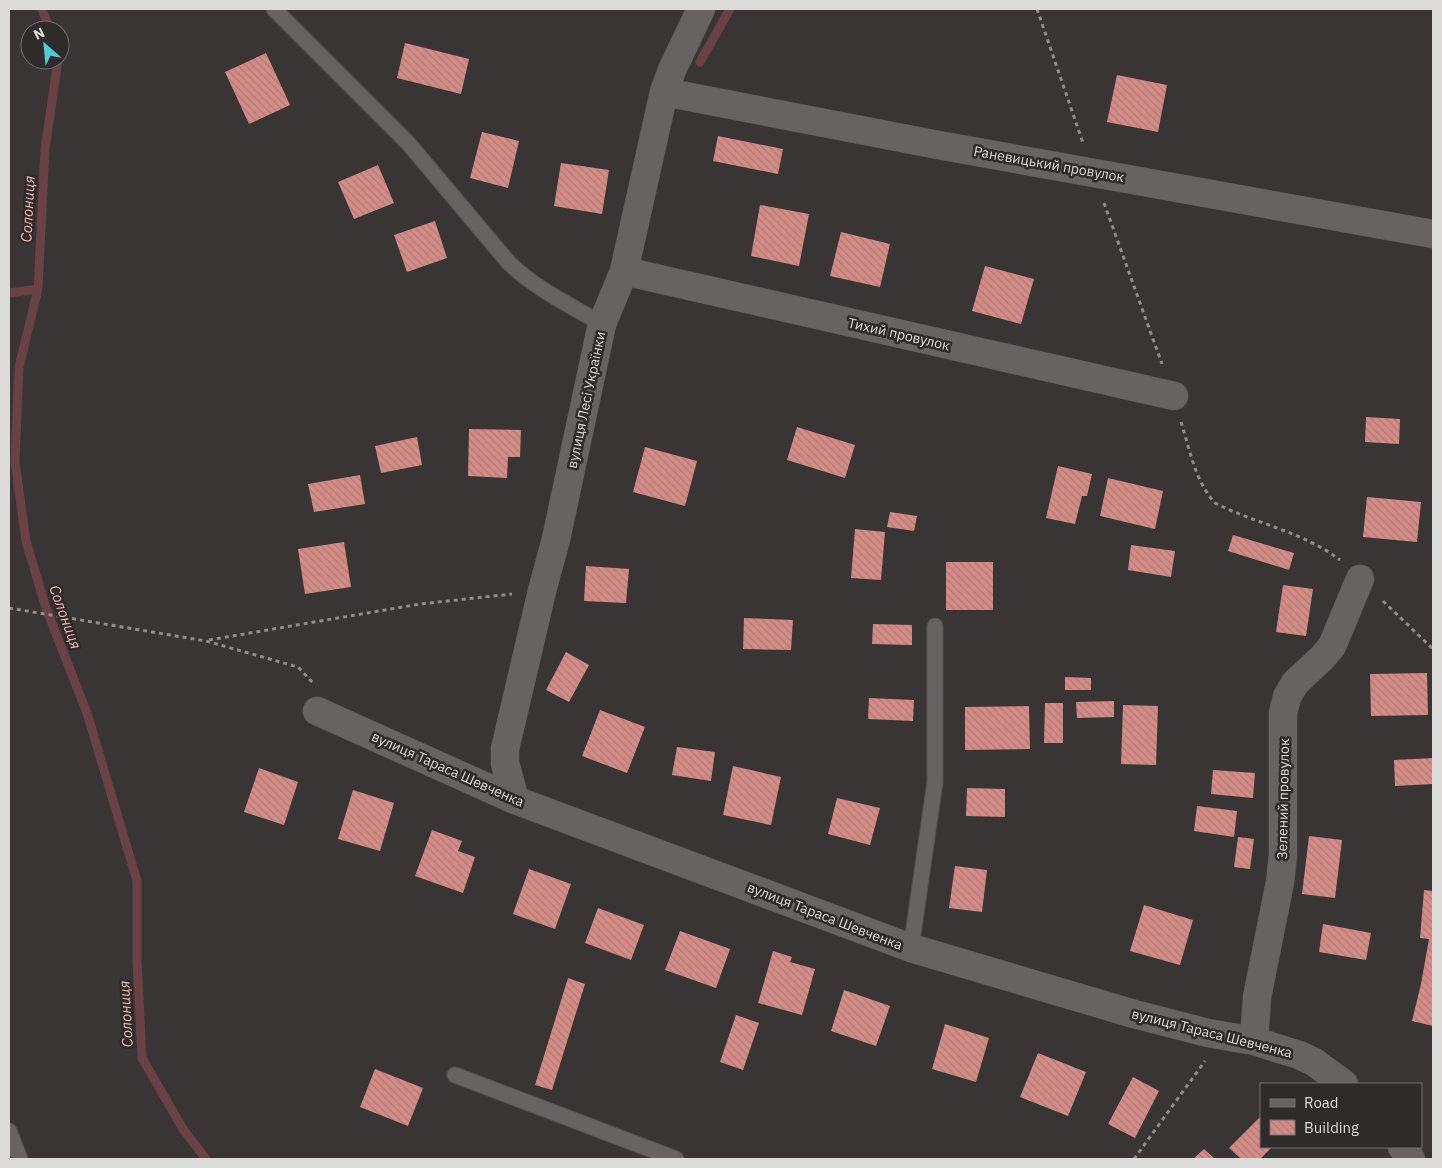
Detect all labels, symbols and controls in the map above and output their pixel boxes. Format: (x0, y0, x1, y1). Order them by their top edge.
north arrow (20, 20, 70, 70)
text: N (30, 23, 48, 44)
street label: Раневицький провулок (972, 142, 1126, 186)
water label: Солониця (16, 175, 39, 243)
street label: Тихий провулок (846, 313, 952, 355)
street label: вулиця Лесі Українки (563, 330, 609, 470)
water label: Солониця (45, 582, 86, 652)
street label: вулиця Тараса Шевченка (369, 727, 528, 811)
street label: Зелений провулок (1273, 738, 1293, 860)
street label: вулиця Тараса Шевченка (745, 878, 906, 954)
water label: Солониця (114, 980, 137, 1048)
street label: вулиця Тараса Шевченка (1130, 1004, 1295, 1062)
legend (1260, 1083, 1422, 1148)
text: Road (1304, 1093, 1339, 1112)
text: Building (1304, 1118, 1359, 1137)

